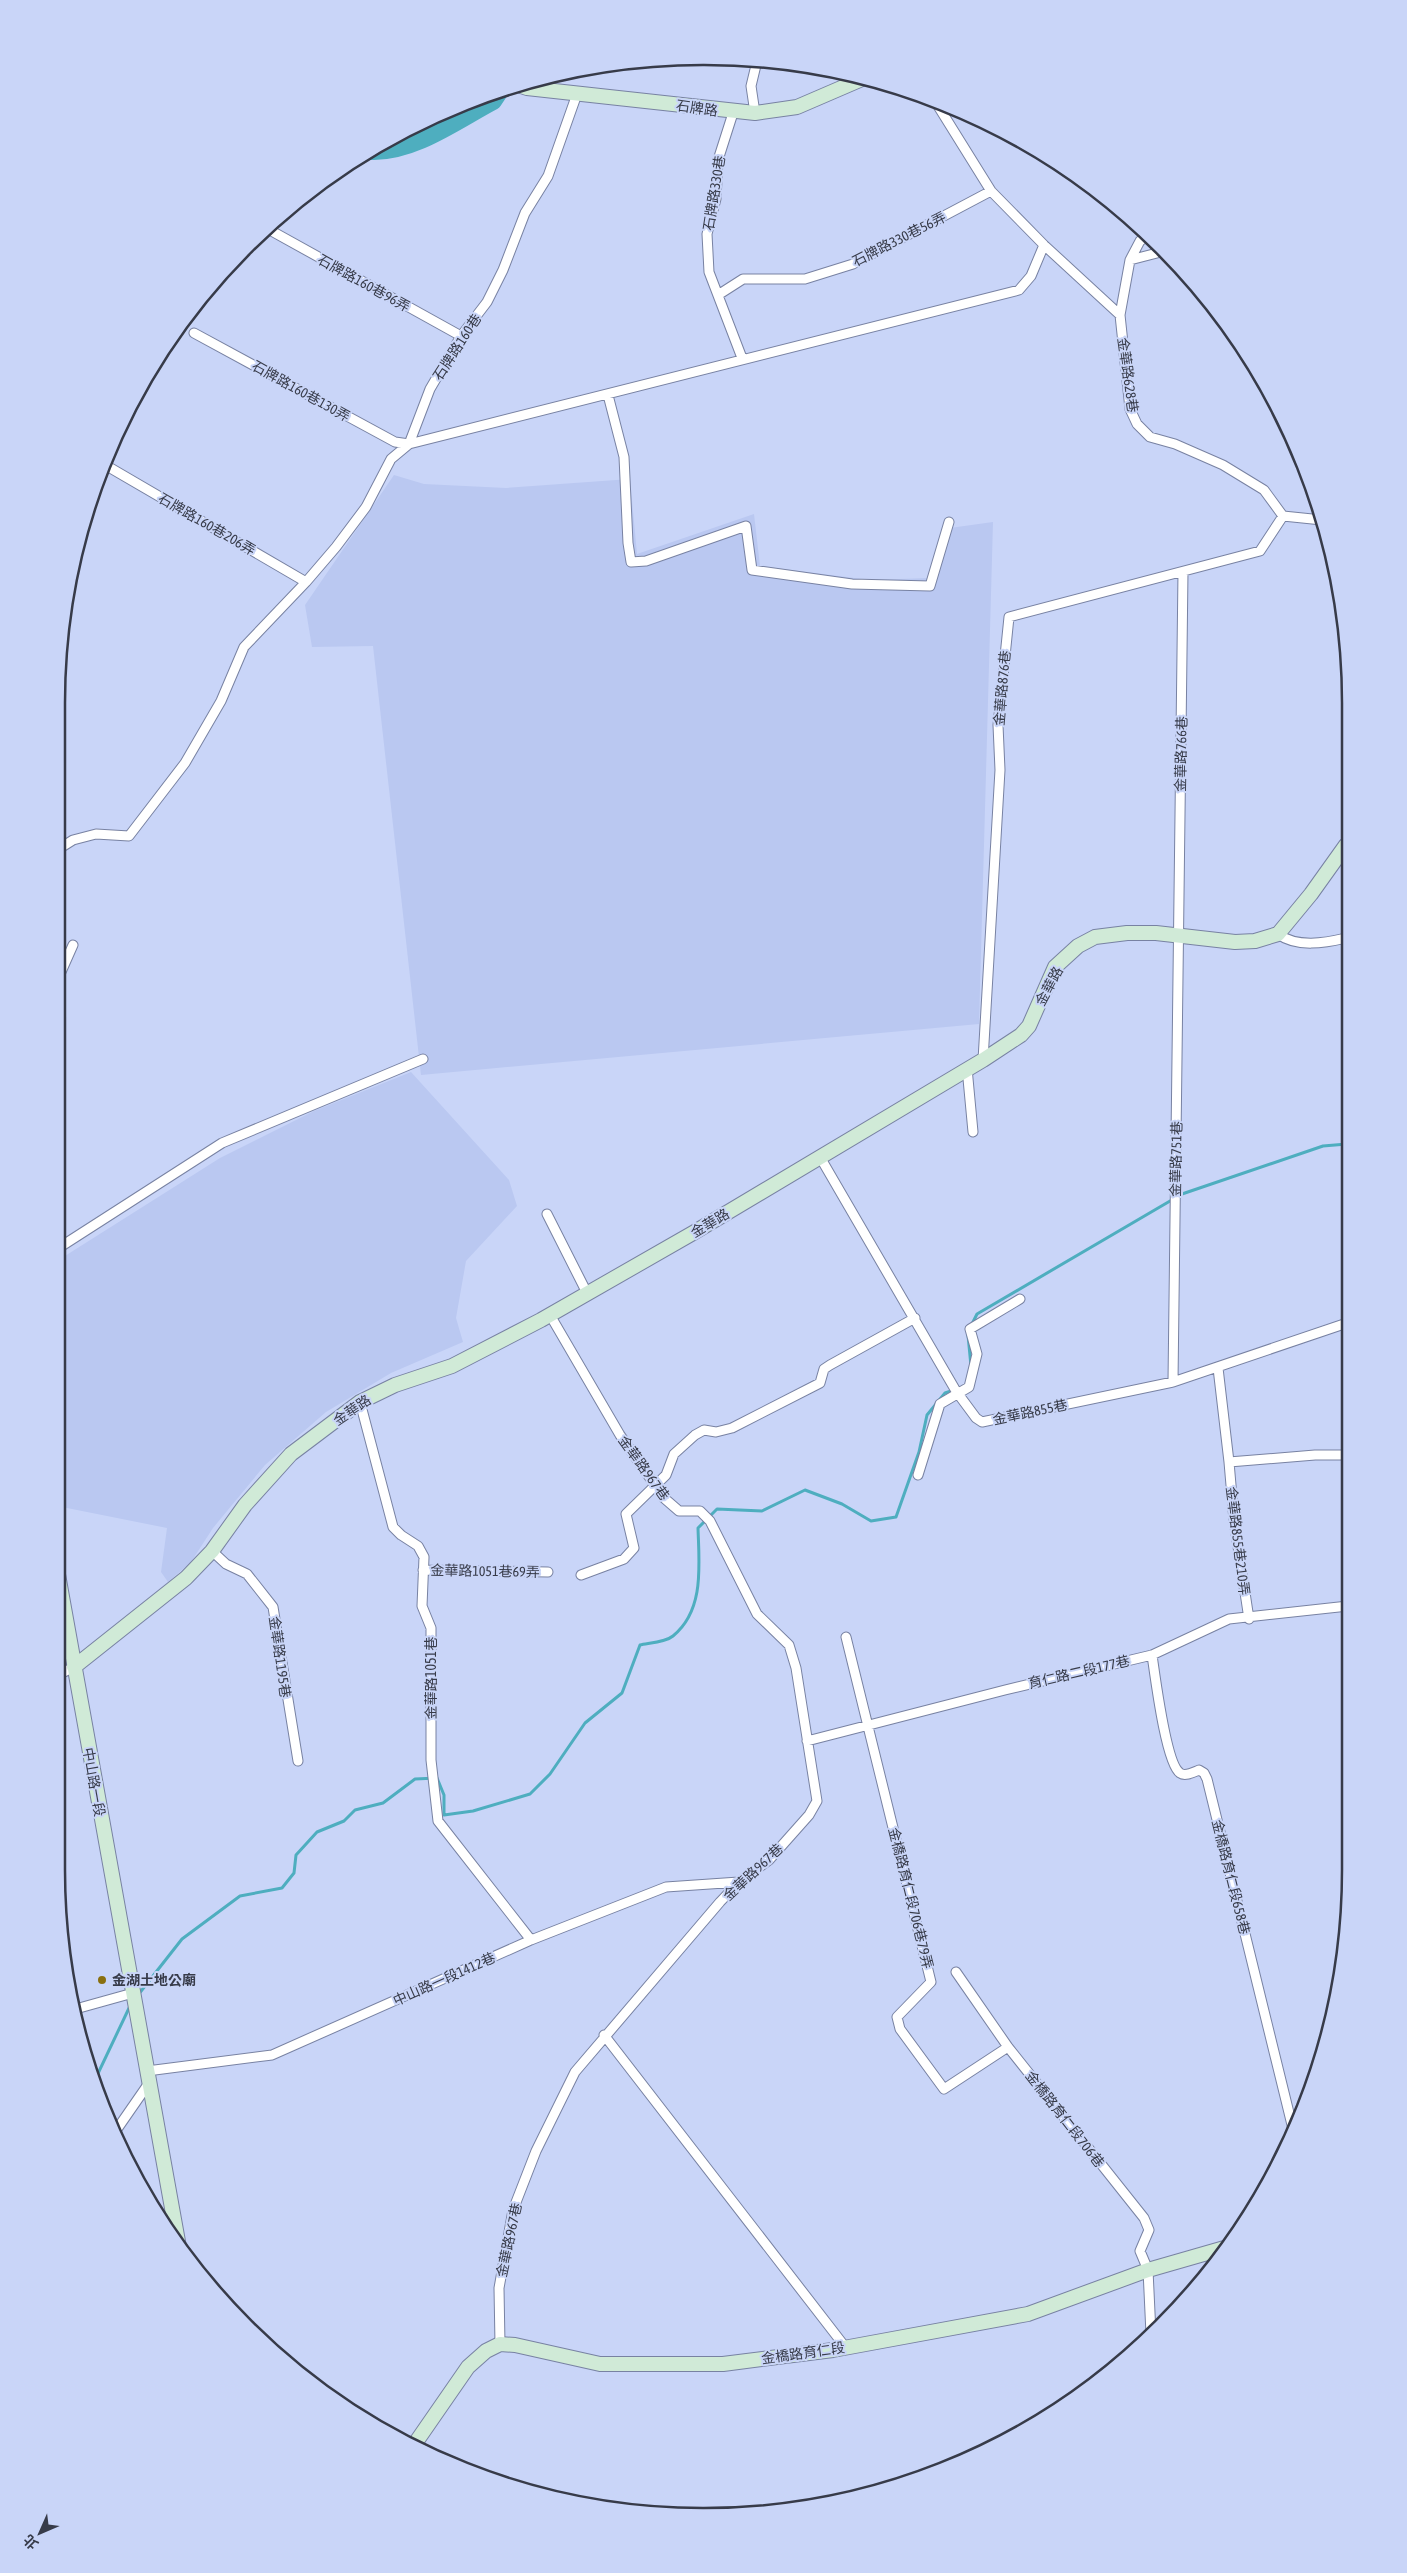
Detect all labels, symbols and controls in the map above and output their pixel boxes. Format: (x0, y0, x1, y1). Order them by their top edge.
street label: 石牌路 (675, 97, 719, 119)
street label: 石牌路330巷 (700, 154, 728, 232)
street label: 石牌路330巷56弄 (850, 209, 948, 269)
street label: 石牌路160巷96弄 (315, 251, 413, 315)
street label: 石牌路160巷 (430, 311, 484, 383)
street label: 金華路628巷 (1115, 336, 1141, 414)
street label: 石牌路160巷130弄 (249, 357, 353, 425)
street label: 石牌路160巷206弄 (156, 490, 258, 558)
street label: 金華路876巷 (991, 650, 1013, 726)
street label: 金華路766巷 (1172, 716, 1190, 792)
street label: 金華路 (1032, 964, 1066, 1008)
street label: 金華路751巷 (1167, 1121, 1185, 1197)
street label: 金華路 (688, 1205, 732, 1241)
street label: 金華路 (330, 1392, 374, 1428)
street label: 金華路855巷 (991, 1396, 1069, 1428)
street label: 金華路967巷 (615, 1433, 673, 1503)
street label: 金華路855巷210弄 (1223, 1486, 1253, 1596)
street label: 金華路1051巷69弄 (430, 1562, 540, 1580)
street label: 金華路1195巷 (266, 1615, 294, 1699)
street label: 金華路1051巷 (423, 1637, 439, 1719)
street label: 育仁路二段177巷 (1027, 1653, 1131, 1691)
street label: 中山路一段 (80, 1746, 108, 1818)
street label: 金橋路育仁段658巷 (1209, 1818, 1253, 1936)
street label: 金橋路育仁段706巷79弄 (886, 1826, 936, 1970)
street label: 金華路967巷 (720, 1840, 786, 1904)
street label: 中山路一段1412巷 (390, 1949, 498, 2009)
place label: 金湖土地公廟 (112, 1972, 196, 1988)
marker: 金湖土地公廟 (96, 1974, 108, 1986)
street label: 金橋路育仁段706巷 (1022, 2068, 1108, 2170)
street label: 金華路967巷 (493, 2201, 525, 2279)
street label: 金橋路育仁段 (760, 2339, 846, 2367)
north arrow (15, 2508, 65, 2558)
text: 北 (20, 2532, 41, 2553)

